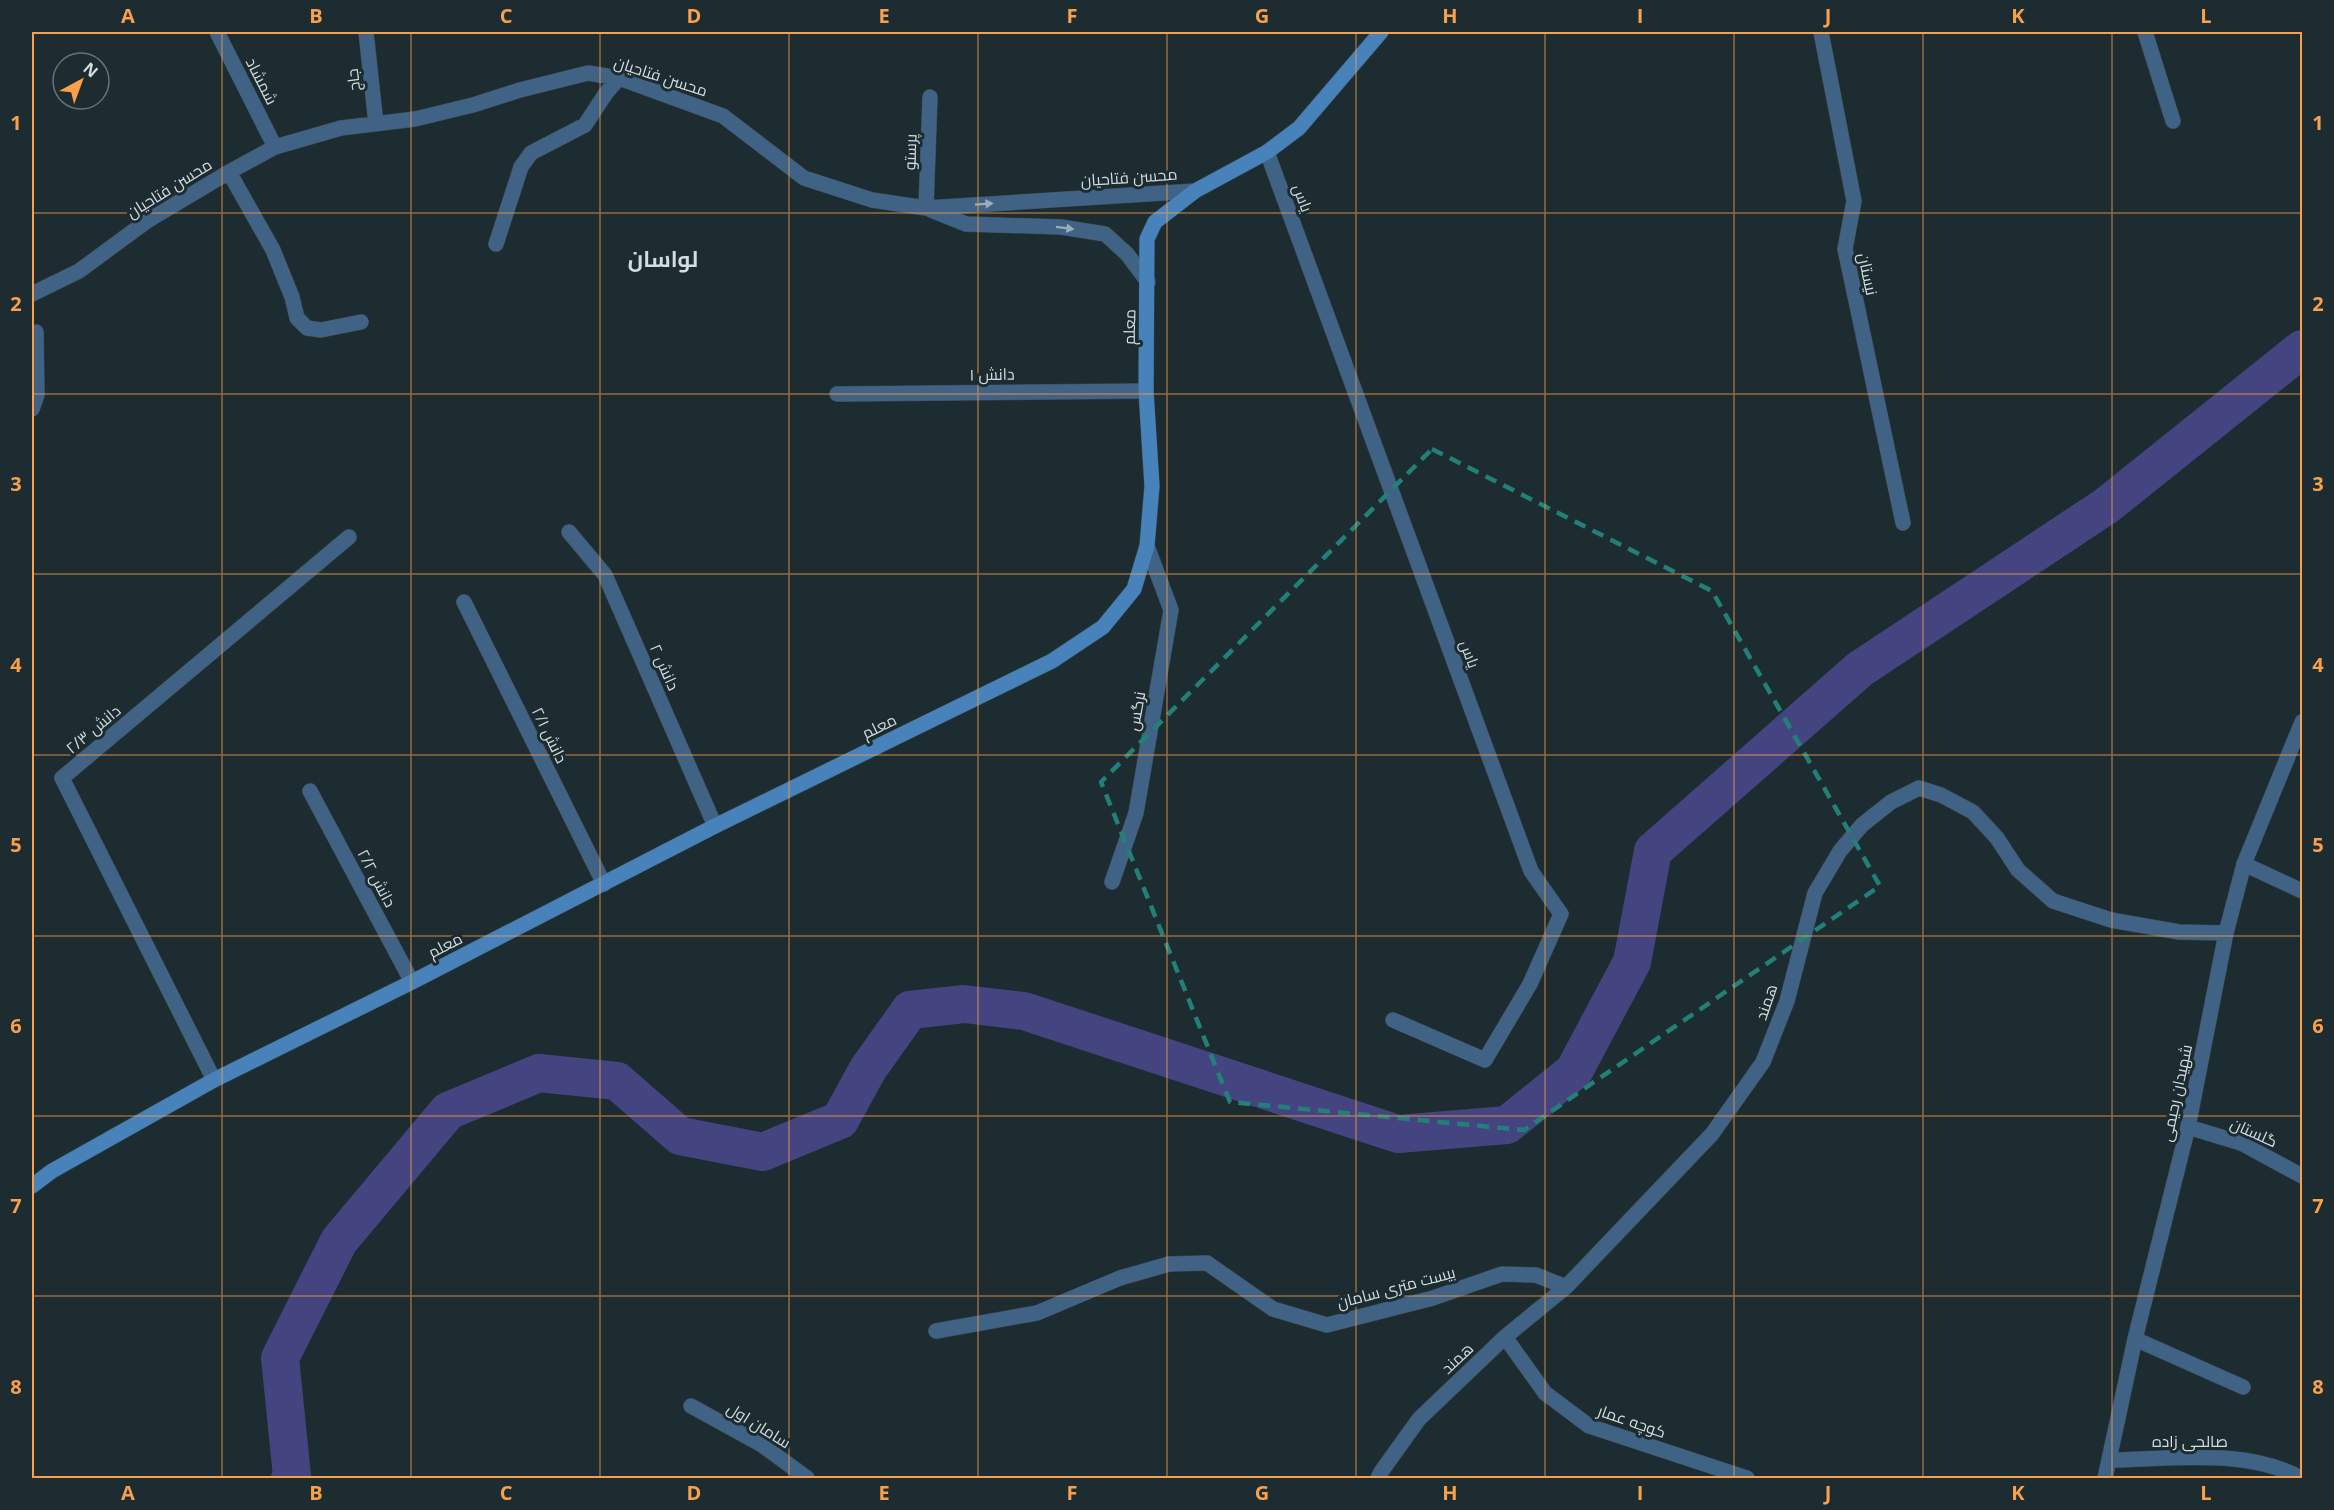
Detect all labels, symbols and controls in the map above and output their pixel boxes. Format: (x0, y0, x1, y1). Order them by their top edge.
text: A (121, 2, 135, 29)
text: B (309, 2, 323, 29)
text: C (500, 2, 513, 29)
text: D (687, 2, 701, 29)
text: E (878, 2, 890, 29)
text: F (1067, 2, 1077, 29)
text: G (1255, 2, 1269, 29)
text: H (1442, 2, 1458, 29)
text: I (1637, 2, 1643, 29)
text: J (1823, 2, 1831, 29)
text: K (2011, 2, 2025, 29)
text: L (2200, 2, 2212, 29)
north arrow (51, 51, 111, 111)
street label: محسن فتاحیان (612, 51, 710, 101)
street label: شمشاد (241, 54, 283, 108)
text: N (79, 57, 103, 82)
street label: جاج (341, 67, 366, 93)
text: 1 (10, 109, 22, 136)
text: 1 (2312, 109, 2324, 136)
street label: پرستو (898, 133, 923, 171)
street label: محسن فتاحیان (122, 153, 216, 223)
street label: محسن فتاحیان (1080, 163, 1178, 191)
street label: یاس (1288, 181, 1318, 216)
one-way arrow (975, 200, 994, 209)
one-way arrow (1055, 223, 1074, 233)
district label: لواسان (628, 243, 698, 273)
street label: نیستان (1853, 251, 1883, 297)
text: 2 (10, 290, 22, 317)
text: 2 (2312, 290, 2324, 317)
street label: معلم (1118, 309, 1141, 345)
street label: دانش ۱ (969, 363, 1015, 385)
text: 3 (10, 470, 22, 497)
text: 3 (2312, 470, 2324, 497)
street label: یاس (1455, 637, 1485, 672)
street label: دانش ۲ (645, 640, 685, 694)
text: 4 (10, 651, 22, 678)
text: 4 (2312, 651, 2324, 678)
street label: نرگس (1122, 689, 1150, 733)
street label: دانش ۲/۳ (61, 700, 125, 758)
street label: دانش ۲/۱ (527, 703, 573, 767)
street label: معلم (858, 708, 900, 745)
text: 5 (10, 831, 22, 858)
text: 5 (2312, 831, 2324, 858)
street label: دانش ۲/۲ (352, 845, 402, 911)
street label: معلم (424, 927, 466, 964)
street label: همند (1750, 981, 1782, 1023)
text: 6 (10, 1012, 22, 1039)
text: 6 (2312, 1012, 2324, 1039)
street label: شهیدان رحیمی (2155, 1042, 2197, 1144)
street label: گلستان (2227, 1112, 2281, 1152)
text: 7 (10, 1192, 22, 1219)
text: 7 (2312, 1192, 2324, 1219)
street label: بیست متری سامان (1334, 1261, 1458, 1313)
street label: همند (1436, 1337, 1478, 1379)
text: 8 (10, 1373, 22, 1400)
text: 8 (2312, 1373, 2324, 1400)
street label: سامان اول (723, 1397, 795, 1453)
street label: کوچه عمار (1594, 1399, 1669, 1444)
street label: صالحی زاده (2152, 1430, 2228, 1452)
text: A (121, 1479, 135, 1506)
text: B (309, 1479, 323, 1506)
text: C (500, 1479, 513, 1506)
text: D (687, 1479, 701, 1506)
text: E (878, 1479, 890, 1506)
text: F (1067, 1479, 1077, 1506)
text: G (1255, 1479, 1269, 1506)
text: H (1442, 1479, 1458, 1506)
text: I (1637, 1479, 1643, 1506)
text: J (1823, 1479, 1831, 1506)
text: K (2011, 1479, 2025, 1506)
text: L (2200, 1479, 2212, 1506)

